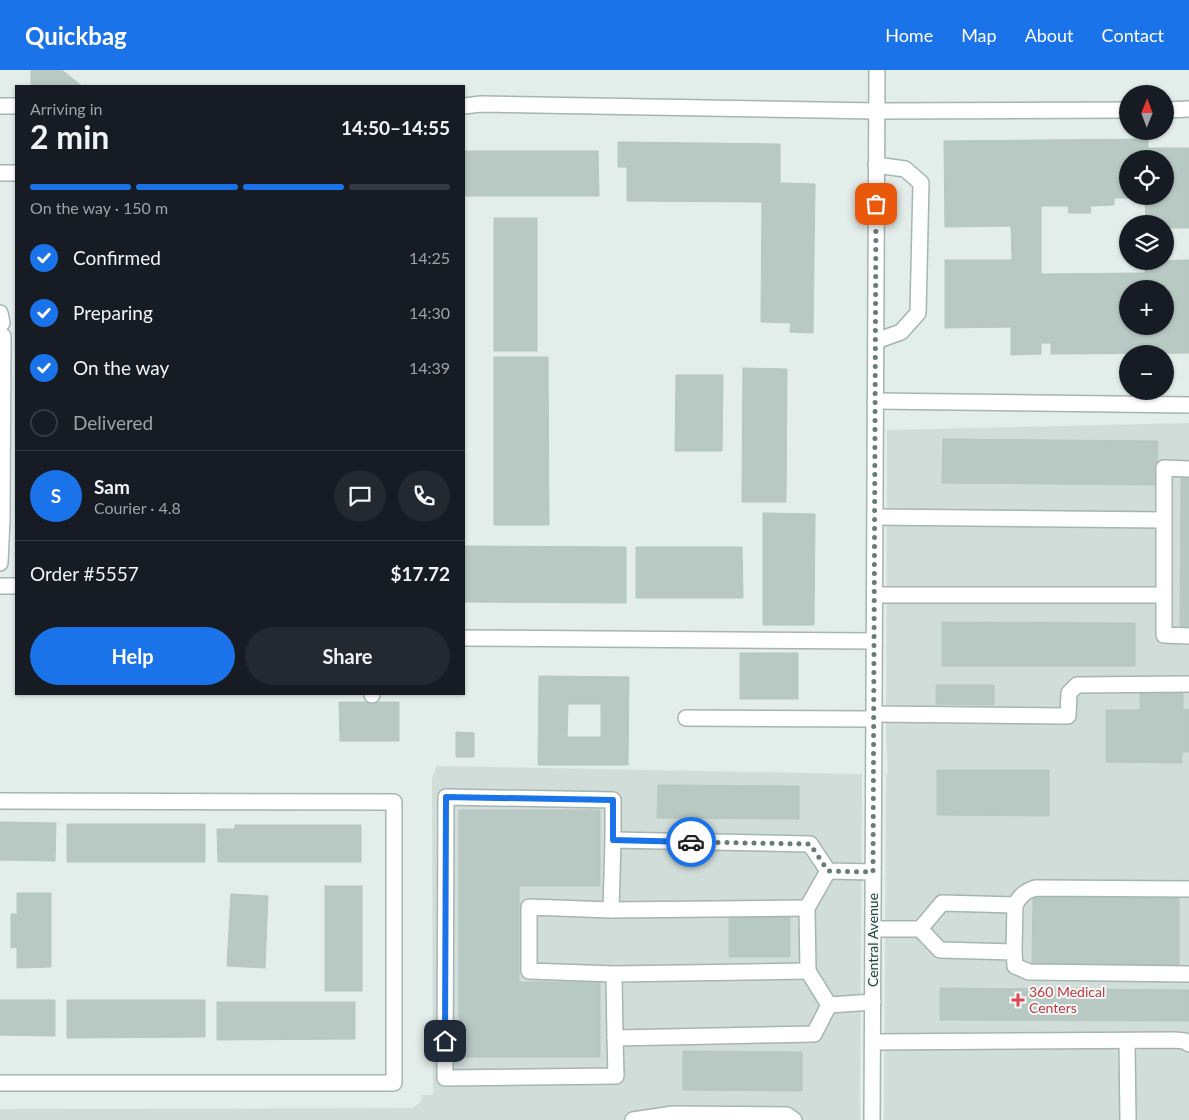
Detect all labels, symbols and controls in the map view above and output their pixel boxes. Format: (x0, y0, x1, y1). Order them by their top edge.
text: Quickbag (25, 21, 127, 50)
text: Home (885, 24, 933, 46)
text: Map (961, 24, 997, 46)
text: About (1025, 24, 1074, 46)
text: Contact (1102, 24, 1164, 46)
north arrow (1119, 85, 1174, 140)
map controls (1119, 85, 1174, 400)
text: Arriving in (30, 99, 103, 118)
text: 14:50–14:55 (341, 116, 450, 139)
text: 2 min (30, 117, 109, 156)
button: locate (1119, 150, 1174, 205)
pin (855, 183, 897, 225)
icon: bag (862, 190, 890, 218)
text: On the way · 150 m (30, 198, 168, 217)
button: layers (1119, 215, 1174, 270)
icon: check (30, 244, 58, 272)
text: Confirmed (73, 246, 161, 269)
text: 14:25 (409, 248, 450, 267)
button: + (1119, 280, 1174, 335)
icon: check (30, 299, 58, 327)
text: Preparing (73, 301, 153, 324)
text: 14:30 (409, 303, 450, 322)
button: − (1119, 345, 1174, 400)
icon: check (30, 354, 58, 382)
text: On the way (73, 356, 169, 379)
text: 14:39 (409, 358, 450, 377)
text: Delivered (73, 411, 153, 434)
button: chat (334, 470, 386, 522)
button: phone (398, 470, 450, 522)
text: Sam (94, 475, 130, 498)
text: S (51, 484, 61, 507)
text: Courier · 4.8 (94, 498, 181, 517)
text: Order #5557 (30, 562, 139, 585)
text: $17.72 (390, 562, 450, 585)
button: Help (30, 627, 235, 685)
button: Share (245, 627, 450, 685)
courier (666, 817, 716, 867)
icon: car (677, 828, 705, 856)
street label: Central Avenue (864, 893, 881, 987)
place label: 360 Medical Centers (1029, 983, 1105, 1016)
marker: 360 Medical Centers (1011, 993, 1025, 1007)
pin (424, 1020, 466, 1062)
icon: home (431, 1027, 459, 1055)

